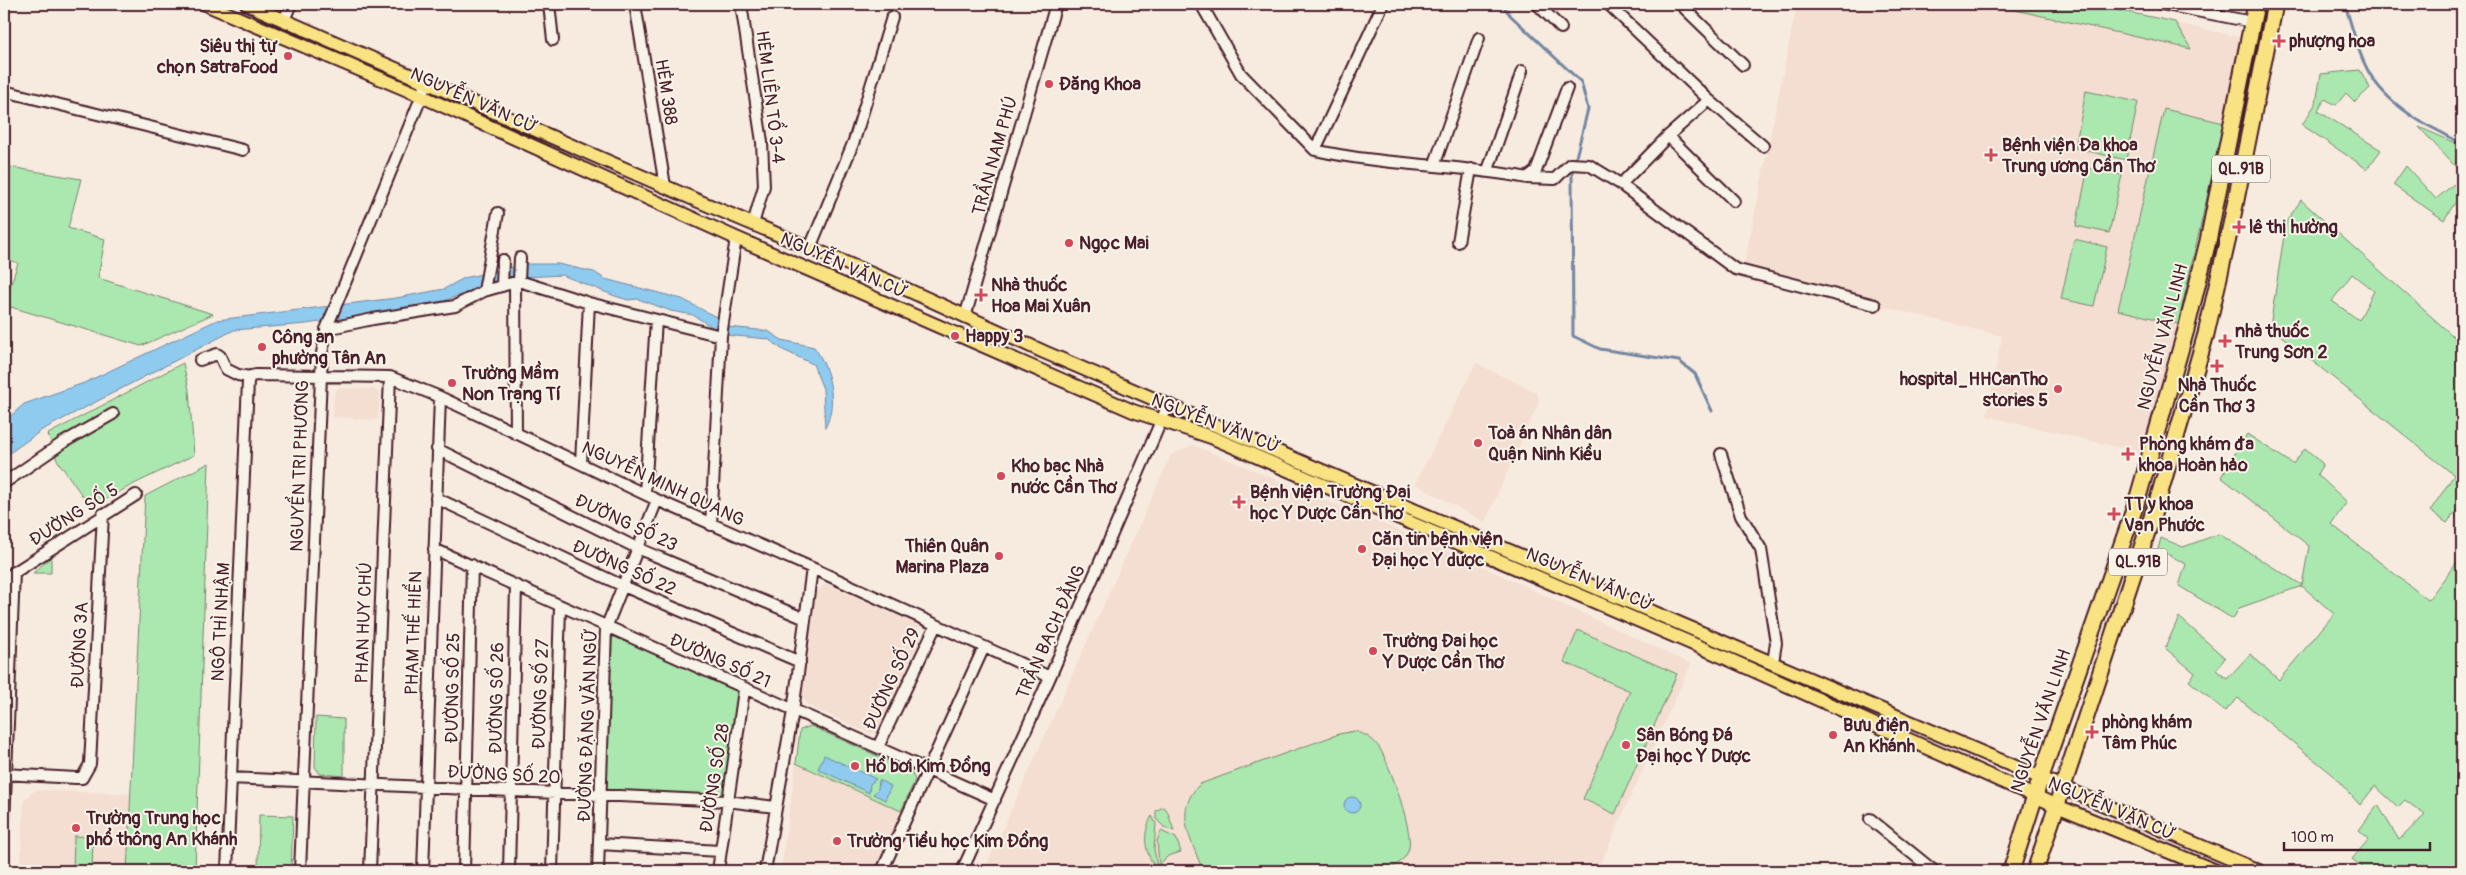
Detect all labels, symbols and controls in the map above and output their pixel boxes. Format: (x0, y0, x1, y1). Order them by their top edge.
street label: HẺM LIÊN TỔ 3-4 (750, 29, 793, 165)
place label: phượng hoa (2289, 30, 2376, 53)
place label: Siêu thị tự chọn SatraFood (156, 35, 278, 79)
marker: phượng hoa (2273, 35, 2285, 47)
marker: Siêu thị tự chọn SatraFood (282, 50, 294, 62)
street label: HẺM 388 (649, 57, 683, 127)
street label: NGUYỄN VĂN CỪ (407, 60, 543, 139)
place label: Đăng Khoa (1059, 73, 1141, 96)
marker: Đăng Khoa (1043, 78, 1055, 90)
street label: TRẦN NAM PHÚ (964, 93, 1023, 218)
place label: Bệnh viện Đa khoa Trung ương Cần Thơ (2001, 134, 2156, 178)
marker: Bệnh viện Đa khoa Trung ương Cần Thơ (1984, 148, 1998, 162)
road number: QL.91B (2212, 156, 2270, 182)
place label: lê thị hường (2249, 216, 2338, 239)
marker: lê thị hường (2233, 221, 2245, 233)
street label: NGUYỄN VĂN CỪ (777, 225, 913, 304)
place label: Ngọc Mai (1079, 232, 1149, 255)
marker: Ngọc Mai (1063, 237, 1075, 249)
street label: NGUYỄN VĂN LINH (2130, 261, 2194, 413)
place label: Nhà thuốc Hoa Mai Xuân (991, 274, 1091, 318)
marker: Nhà thuốc Hoa Mai Xuân (975, 289, 987, 301)
place label: nhà thuốc Trung Sơn 2 (2234, 320, 2328, 364)
place label: Happy 3 (965, 325, 1023, 348)
place label: Công an phường Tân An (272, 326, 386, 370)
marker: Happy 3 (949, 330, 961, 342)
marker: nhà thuốc Trung Sơn 2 (2219, 335, 2231, 347)
marker: Công an phường Tân An (256, 341, 268, 353)
place label: Trường Mầm Non Trạng Tí (461, 360, 561, 406)
marker: Nhà Thuốc Cần Thơ 3 (2211, 360, 2223, 372)
place label: hospital_HHCanTho stories 5 (1900, 368, 2048, 412)
place label: Nhà Thuốc Cần Thơ 3 (2177, 374, 2257, 418)
marker: Trường Mầm Non Trạng Tí (446, 377, 458, 389)
street label: NGUYỂN TRI PHƯƠNG (283, 380, 314, 552)
marker: hospital_HHCanTho stories 5 (2052, 383, 2064, 395)
street label: NGUYỄN VĂN CỪ (1148, 386, 1285, 459)
place label: Toà án Nhân dân Quận Ninh Kiều (1487, 422, 1612, 466)
street label: NGUYỄN MINH QUANG (578, 433, 749, 532)
place label: Phòng khám đa khoa Hoàn hảo (2138, 433, 2254, 477)
marker: Toà án Nhân dân Quận Ninh Kiều (1472, 437, 1484, 449)
marker: Phòng khám đa khoa Hoàn hảo (2121, 447, 2135, 461)
place label: Kho bạc Nhà nước Cần Thơ (1011, 455, 1118, 499)
marker: Kho bạc Nhà nước Cần Thơ (995, 470, 1007, 482)
street label: ĐƯỜNG SỐ 5 (24, 476, 123, 551)
place label: Bệnh viện Trường Đại học Y Dược Cần Thơ (1250, 481, 1410, 525)
street label: ĐƯỜNG SỐ 23 (571, 486, 682, 557)
place label: TT y khoa Vạn Phước (2123, 493, 2205, 537)
marker: Bệnh viện Trường Đại học Y Dược Cần Thơ (1232, 495, 1246, 509)
marker: TT y khoa Vạn Phước (2108, 508, 2120, 520)
place label: Căn tin bệnh viện Đại học Y dược (1372, 528, 1503, 572)
street label: ĐƯỜNG SỐ 22 (569, 532, 681, 601)
place label: Thiên Quân Marina Plaza (895, 535, 990, 579)
street label: NGUYỄN VĂN CỪ (1522, 540, 1659, 617)
marker: Căn tin bệnh viện Đại học Y dược (1356, 543, 1368, 555)
road number: QL.91B (2109, 548, 2167, 576)
marker: Thiên Quân Marina Plaza (993, 550, 1005, 562)
street label: TRẦN BẠCH ĐẰNG (1008, 560, 1091, 703)
street label: NGÔ THÌ NHẬM (206, 562, 236, 682)
street label: PHAN HUY CHÚ (350, 562, 378, 684)
street label: PHẠM THẾ HIỂN (397, 570, 428, 696)
street label: ĐƯỜNG 3A (66, 601, 94, 689)
street label: ĐƯỜNG SỐ 29 (856, 623, 926, 734)
street label: ĐƯỜNG SỐ 21 (666, 626, 775, 694)
street label: ĐƯỜNG ĐẶNG VĂN NGỮ (573, 627, 603, 823)
place label: Trường Đại học Y Dược Cần Thơ (1382, 630, 1505, 674)
street label: ĐƯỜNG SỐ 25 (438, 632, 465, 744)
street label: ĐƯỜNG SỐ 27 (525, 638, 554, 750)
street label: ĐƯỜNG SỐ 26 (482, 642, 509, 754)
marker: Trường Đại học Y Dược Cần Thơ (1367, 645, 1379, 657)
street label: NGUYỄN VĂN LINH (2003, 645, 2076, 796)
place label: phòng khám Tâm Phúc (2101, 711, 2192, 755)
place label: Bưu điện An Khánh (1843, 714, 1916, 758)
street label: ĐƯỜNG SỐ 28 (692, 721, 735, 834)
place label: Sân Bóng Đá Đại học Y Dược (1636, 724, 1751, 768)
marker: phòng khám Tâm Phúc (2086, 726, 2098, 738)
marker: Bưu điện An Khánh (1827, 729, 1839, 741)
marker: Sân Bóng Đá Đại học Y Dược (1620, 739, 1632, 751)
place label: Hồ bơi Kim Đồng (865, 755, 991, 778)
street label: ĐƯỜNG SỐ 20 (447, 758, 561, 789)
marker: Hồ bơi Kim Đồng (849, 760, 861, 772)
street label: NGUYỄN VĂN CỪ (2044, 769, 2181, 846)
place label: Trường Trung học phổ thông An Khánh (85, 807, 238, 851)
scale bar (2284, 820, 2430, 852)
marker: Trường Trung học phổ thông An Khánh (70, 822, 82, 834)
text: 100 m (2291, 828, 2334, 847)
place label: Trường Tiểu học Kim Đồng (846, 830, 1048, 853)
marker: Trường Tiểu học Kim Đồng (831, 835, 843, 847)

